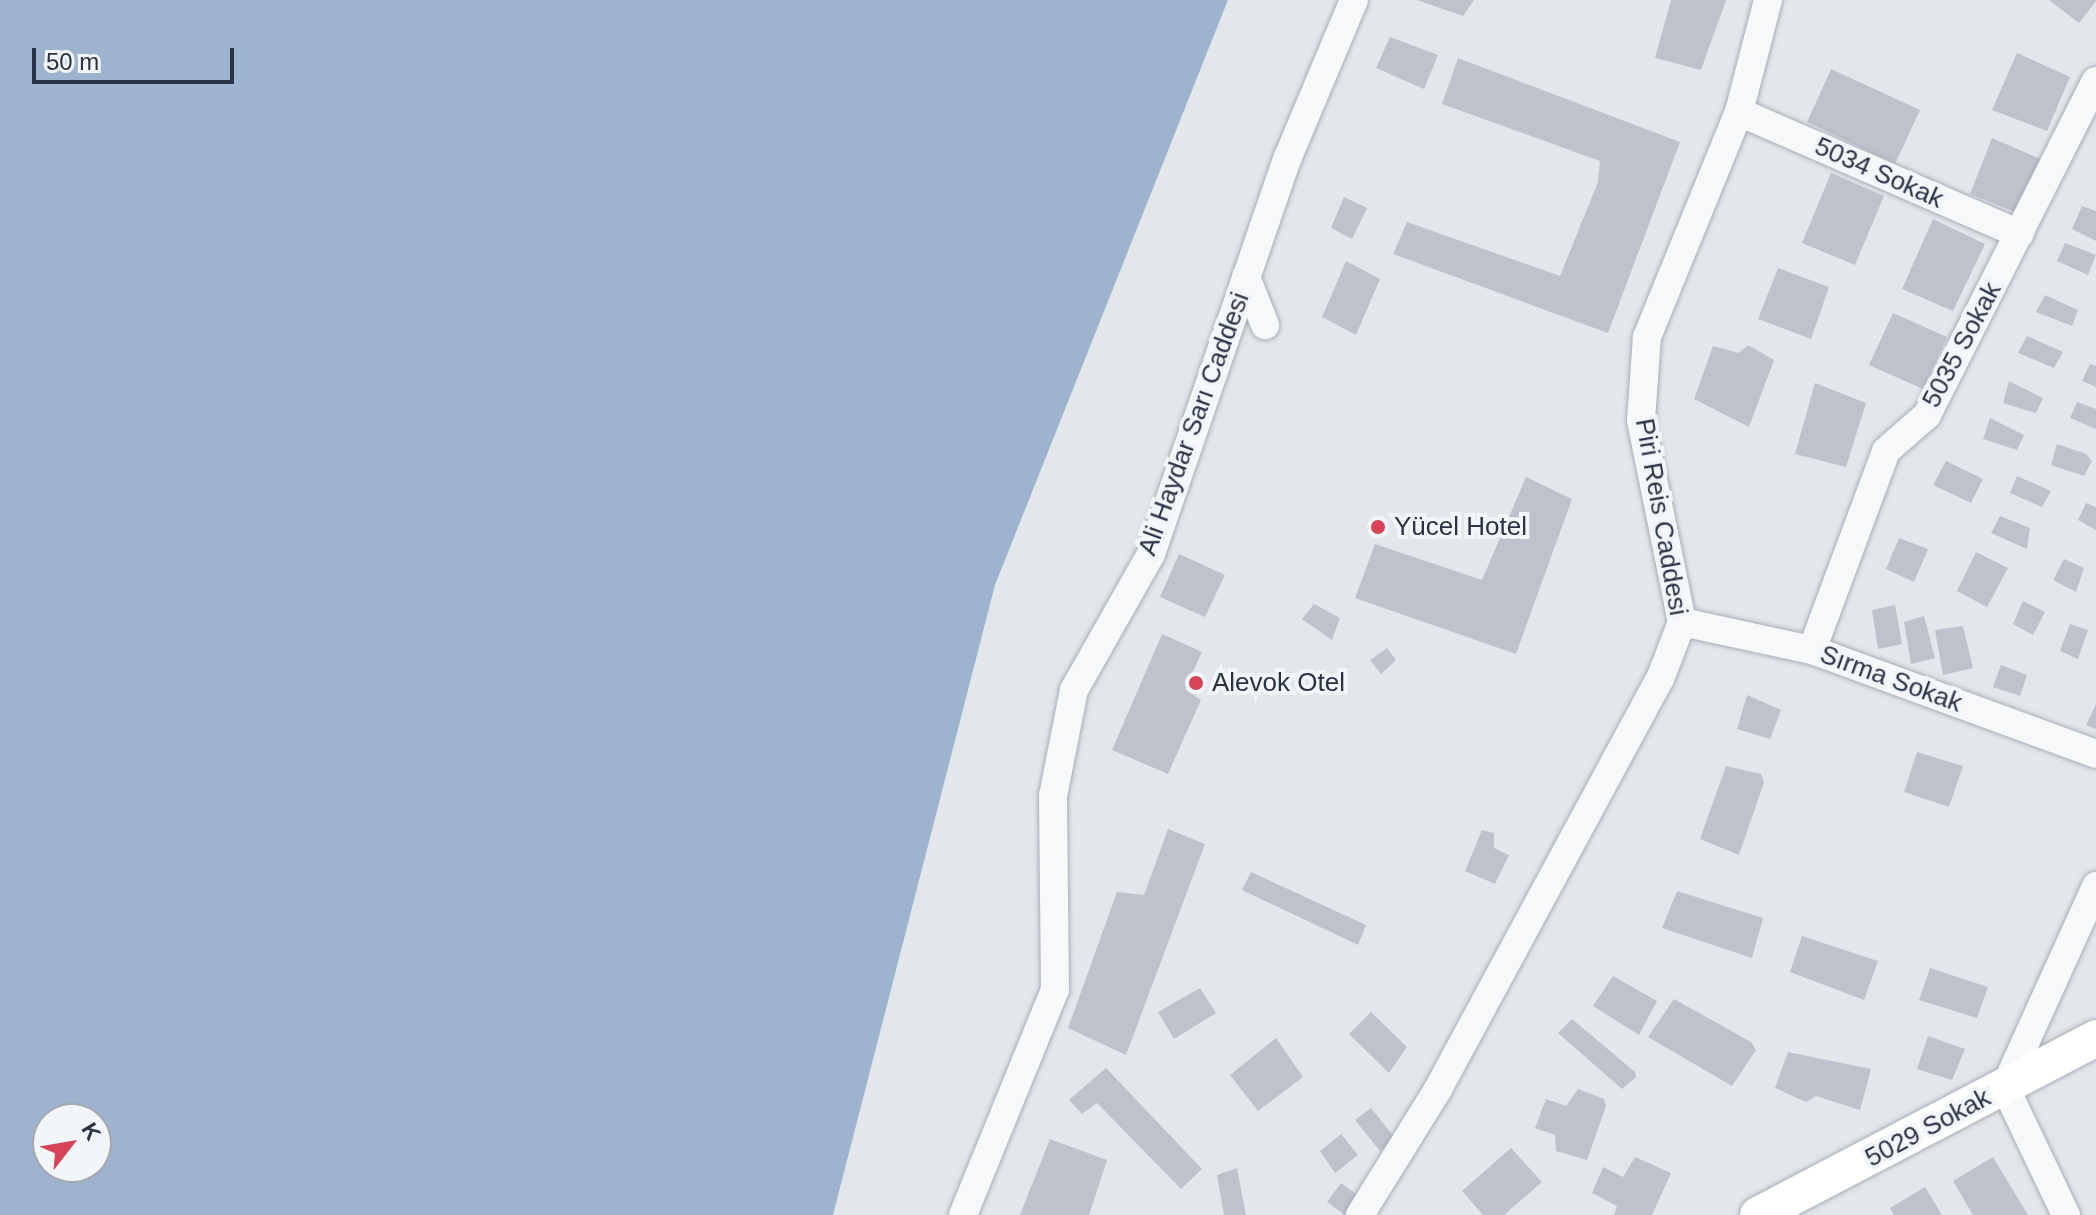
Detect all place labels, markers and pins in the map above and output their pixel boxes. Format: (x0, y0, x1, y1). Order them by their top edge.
place label: Yücel Hotel (1394, 511, 1527, 543)
marker: Yücel Hotel (1369, 518, 1387, 536)
place label: Alevok Otel (1212, 667, 1345, 699)
marker: Alevok Otel (1187, 674, 1205, 692)

